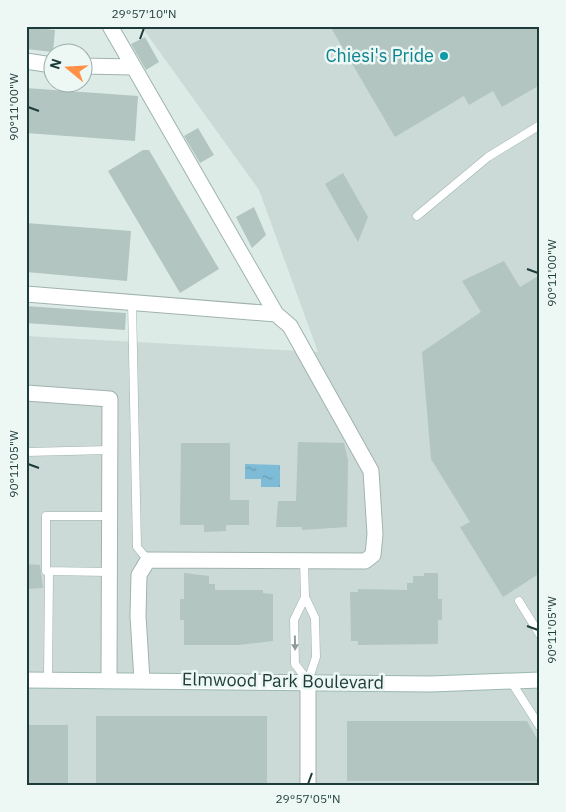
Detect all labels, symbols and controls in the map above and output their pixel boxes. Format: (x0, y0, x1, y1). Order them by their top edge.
text: 29°57'10"N (111, 6, 177, 21)
north arrow (42, 42, 92, 92)
place label: Chiesi's Pride (325, 44, 434, 67)
marker: Chiesi's Pride (438, 50, 450, 62)
text: N (46, 56, 66, 72)
text: 90°11'00"W (6, 73, 21, 141)
text: 90°11'00"W (544, 239, 559, 307)
text: 90°11'05"W (6, 430, 21, 498)
text: 90°11'05"W (544, 596, 559, 664)
one-way arrow (291, 635, 299, 651)
street label: Elmwood Park Boulevard (182, 667, 384, 694)
text: 29°57'05"N (275, 791, 341, 806)

